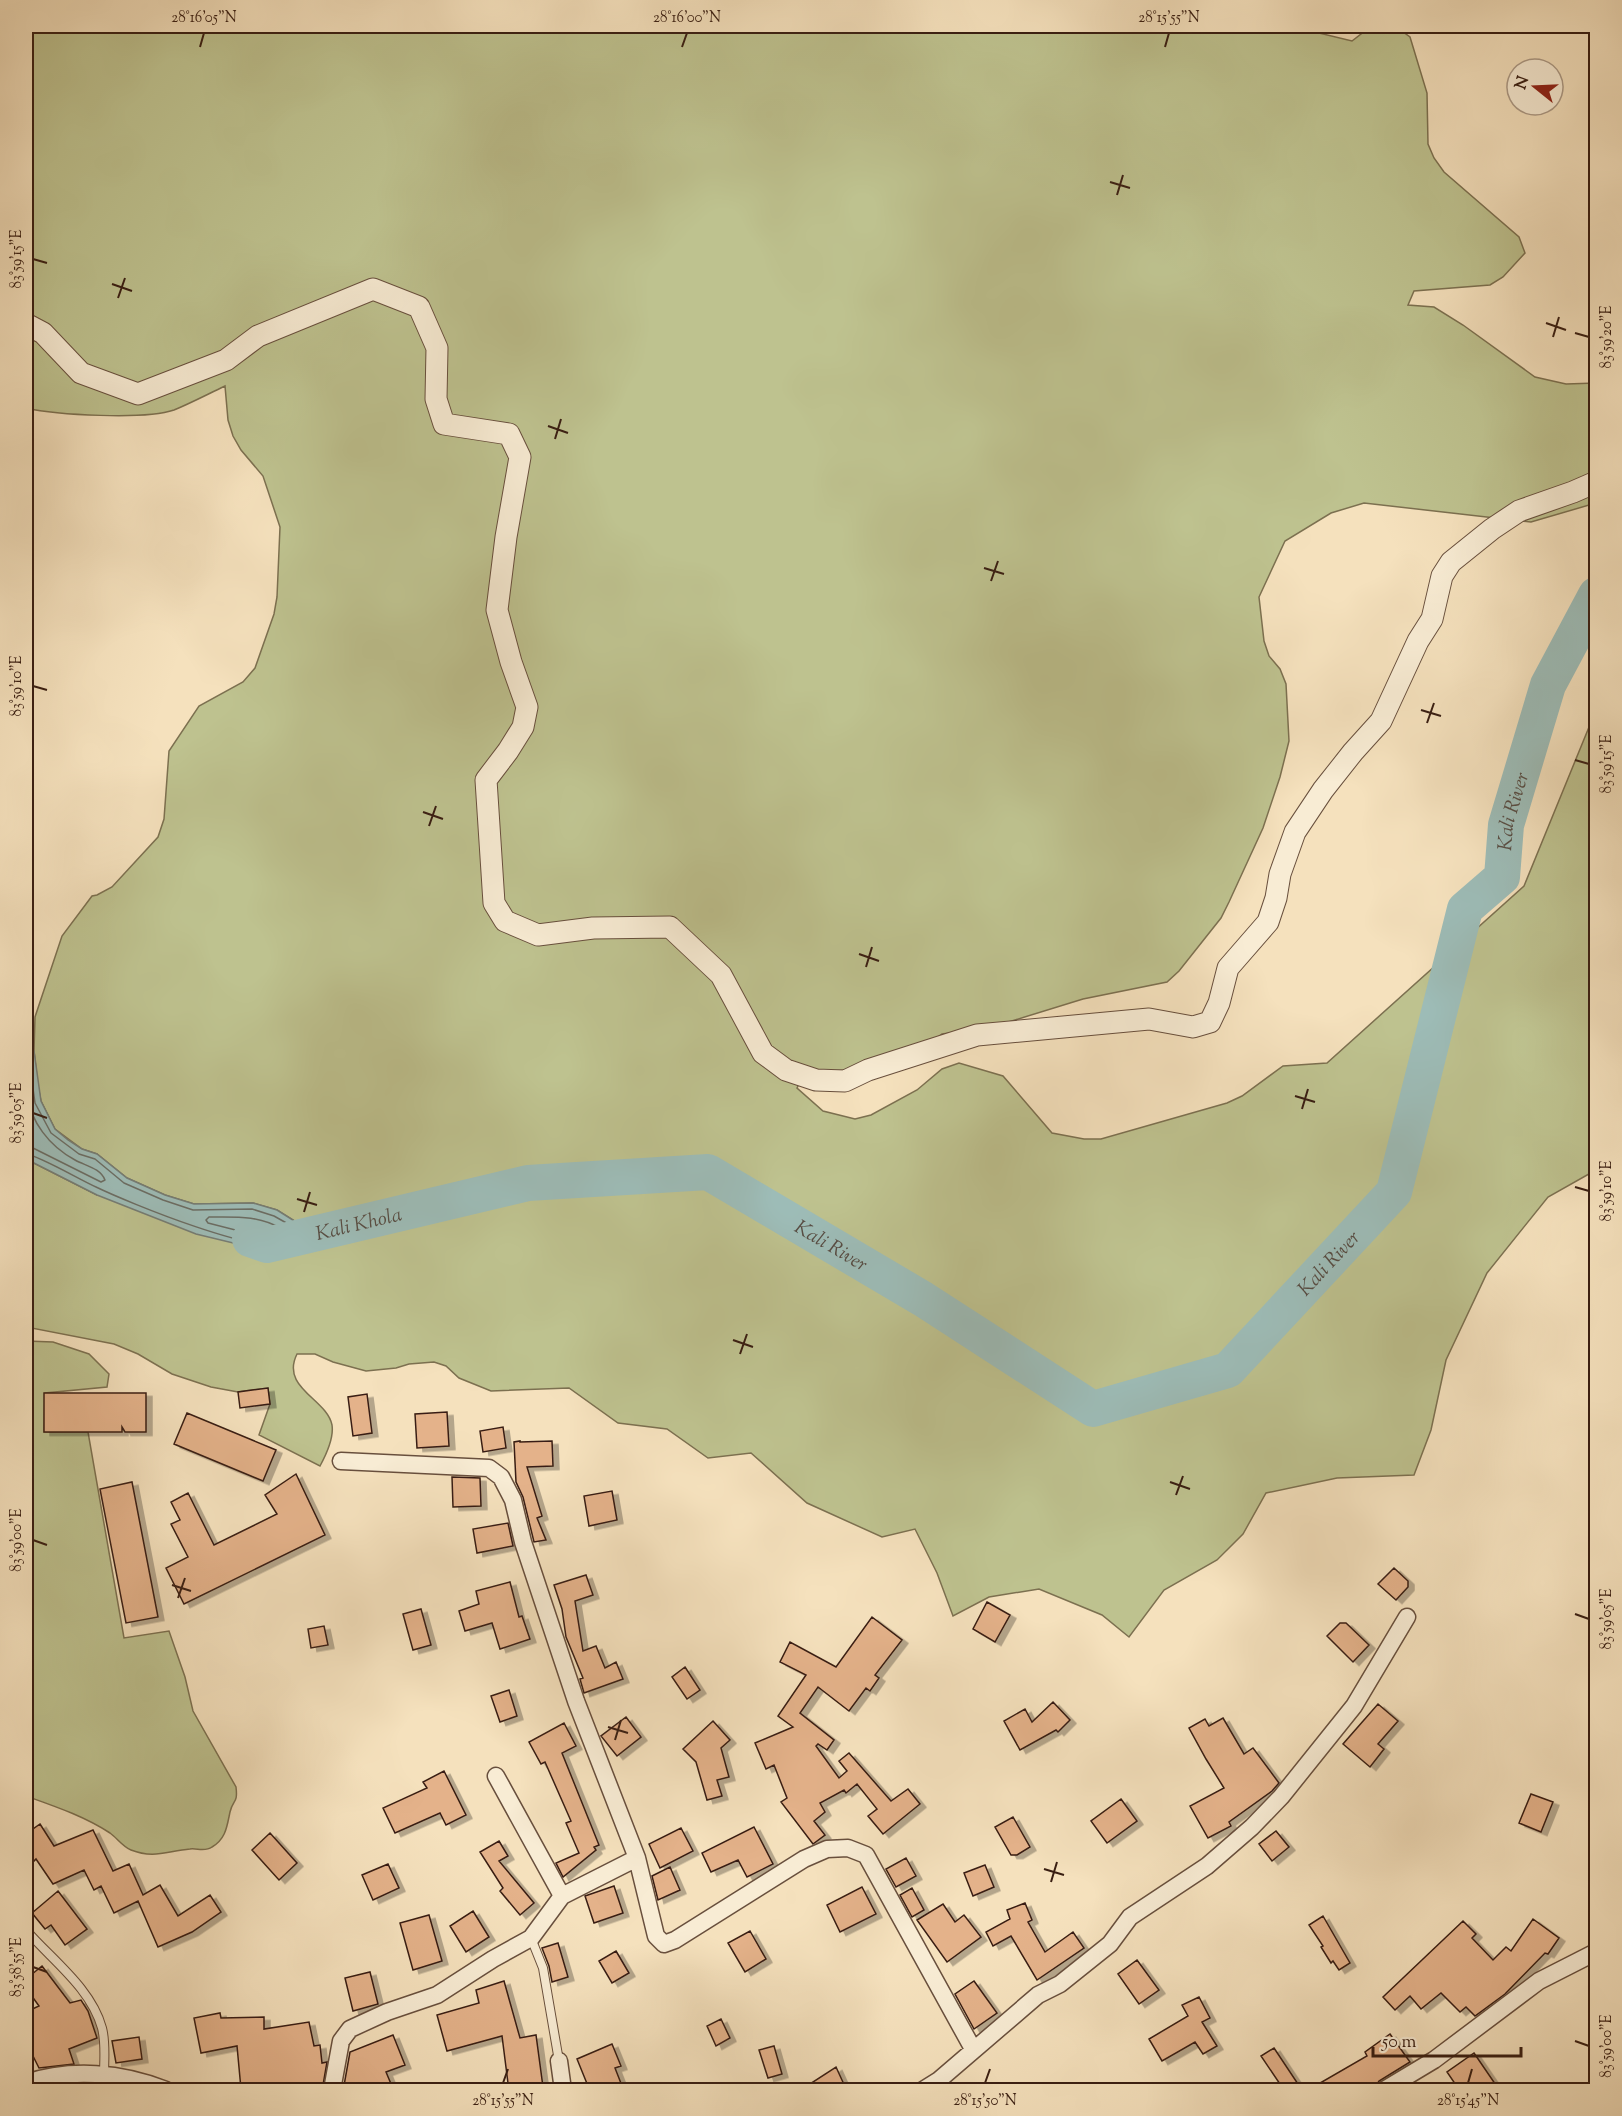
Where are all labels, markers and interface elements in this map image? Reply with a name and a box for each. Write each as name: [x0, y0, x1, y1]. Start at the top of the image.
text: 28°16'05"N: [171, 8, 237, 29]
text: 28°16'00"N: [653, 8, 721, 29]
text: 28°15'55"N: [1138, 8, 1200, 29]
north arrow: [1505, 57, 1565, 117]
text: N: [1510, 73, 1536, 93]
text: 83°59'15"E: [7, 230, 28, 288]
text: 83°59'20"E: [1597, 305, 1618, 369]
text: 83°59'10"E: [7, 655, 28, 717]
text: 83°59'15"E: [1597, 735, 1618, 793]
water label: Kali River: [1492, 769, 1538, 852]
text: 83°59'05"E: [7, 1083, 28, 1143]
text: 83°59'10"E: [1597, 1160, 1618, 1222]
water label: Kali Khola: [313, 1201, 405, 1250]
water label: Kali River: [788, 1214, 872, 1280]
water label: Kali River: [1292, 1225, 1368, 1304]
text: 83°59'00"E: [7, 1508, 28, 1572]
text: 83°59'05"E: [1597, 1589, 1618, 1649]
text: 83°58'55"E: [7, 1937, 28, 1997]
text: 83°59'00"E: [1597, 2014, 1618, 2078]
scale bar: [1373, 2020, 1522, 2058]
text: 50 m: [1381, 2030, 1417, 2056]
text: 28°15'55"N: [472, 2091, 534, 2112]
text: 28°15'50"N: [953, 2091, 1017, 2112]
text: 28°15'45"N: [1437, 2091, 1499, 2112]

